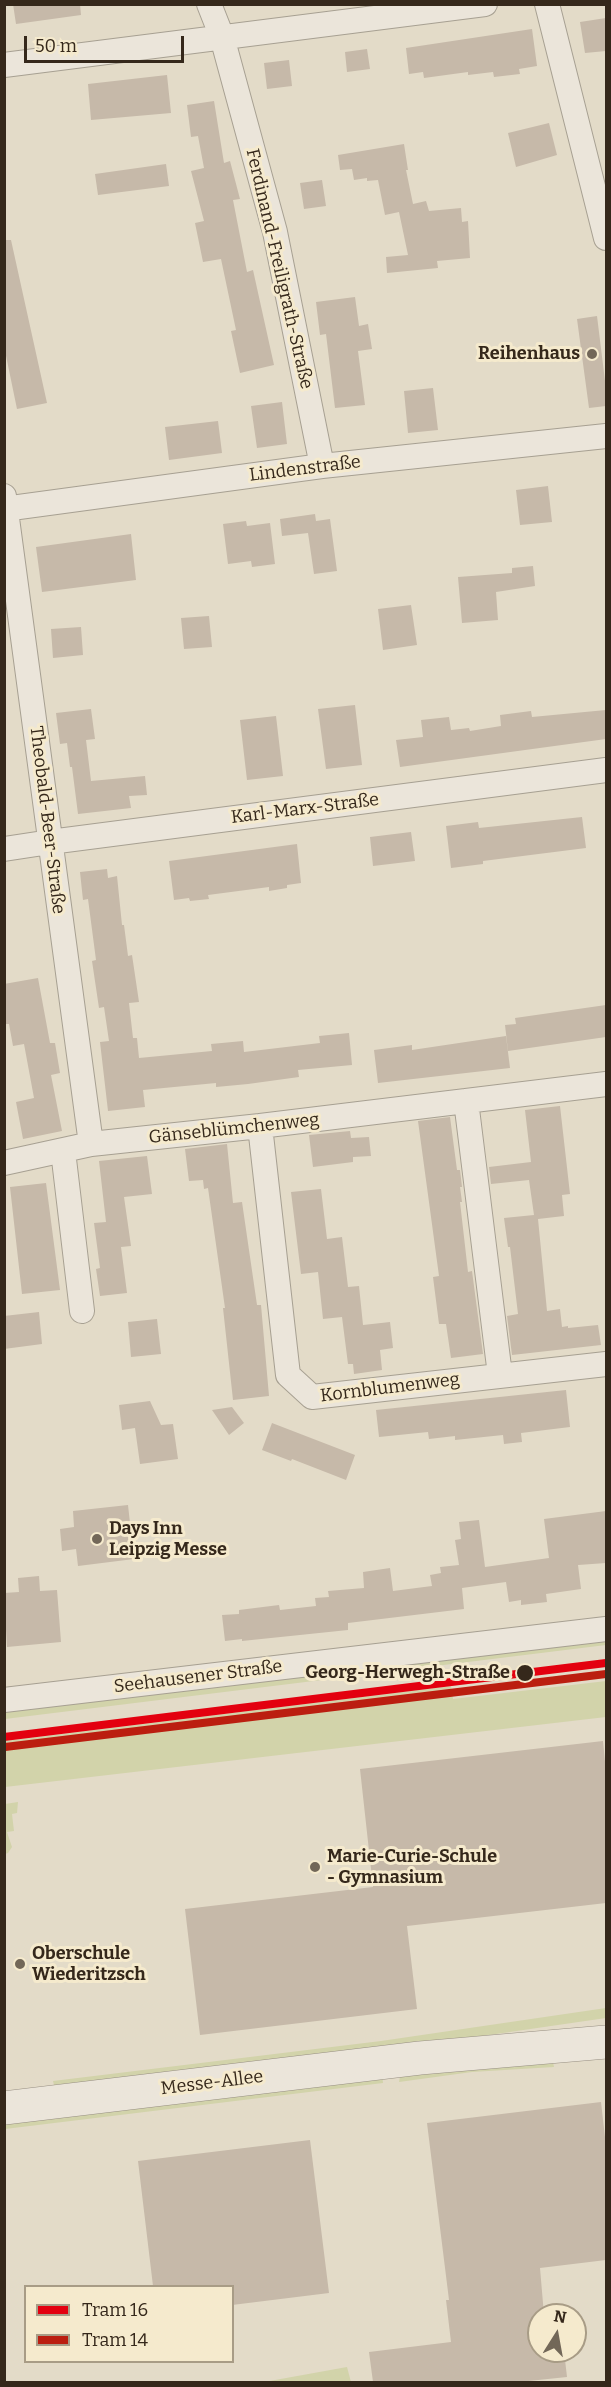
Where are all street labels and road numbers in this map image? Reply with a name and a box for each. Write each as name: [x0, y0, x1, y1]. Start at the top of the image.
street label: Ferdinand-Freiligrath-Straße: [241, 147, 317, 391]
street label: Lindenstraße: [248, 451, 362, 487]
street label: Theobald-Beer-Straße: [25, 725, 69, 915]
street label: Karl-Marx-Straße: [230, 789, 380, 829]
street label: Gänseblümchenweg: [148, 1109, 320, 1149]
street label: Kornblumenweg: [319, 1369, 461, 1407]
street label: Seehausener Straße: [113, 1656, 283, 1698]
street label: Messe-Allee: [160, 2066, 264, 2100]

